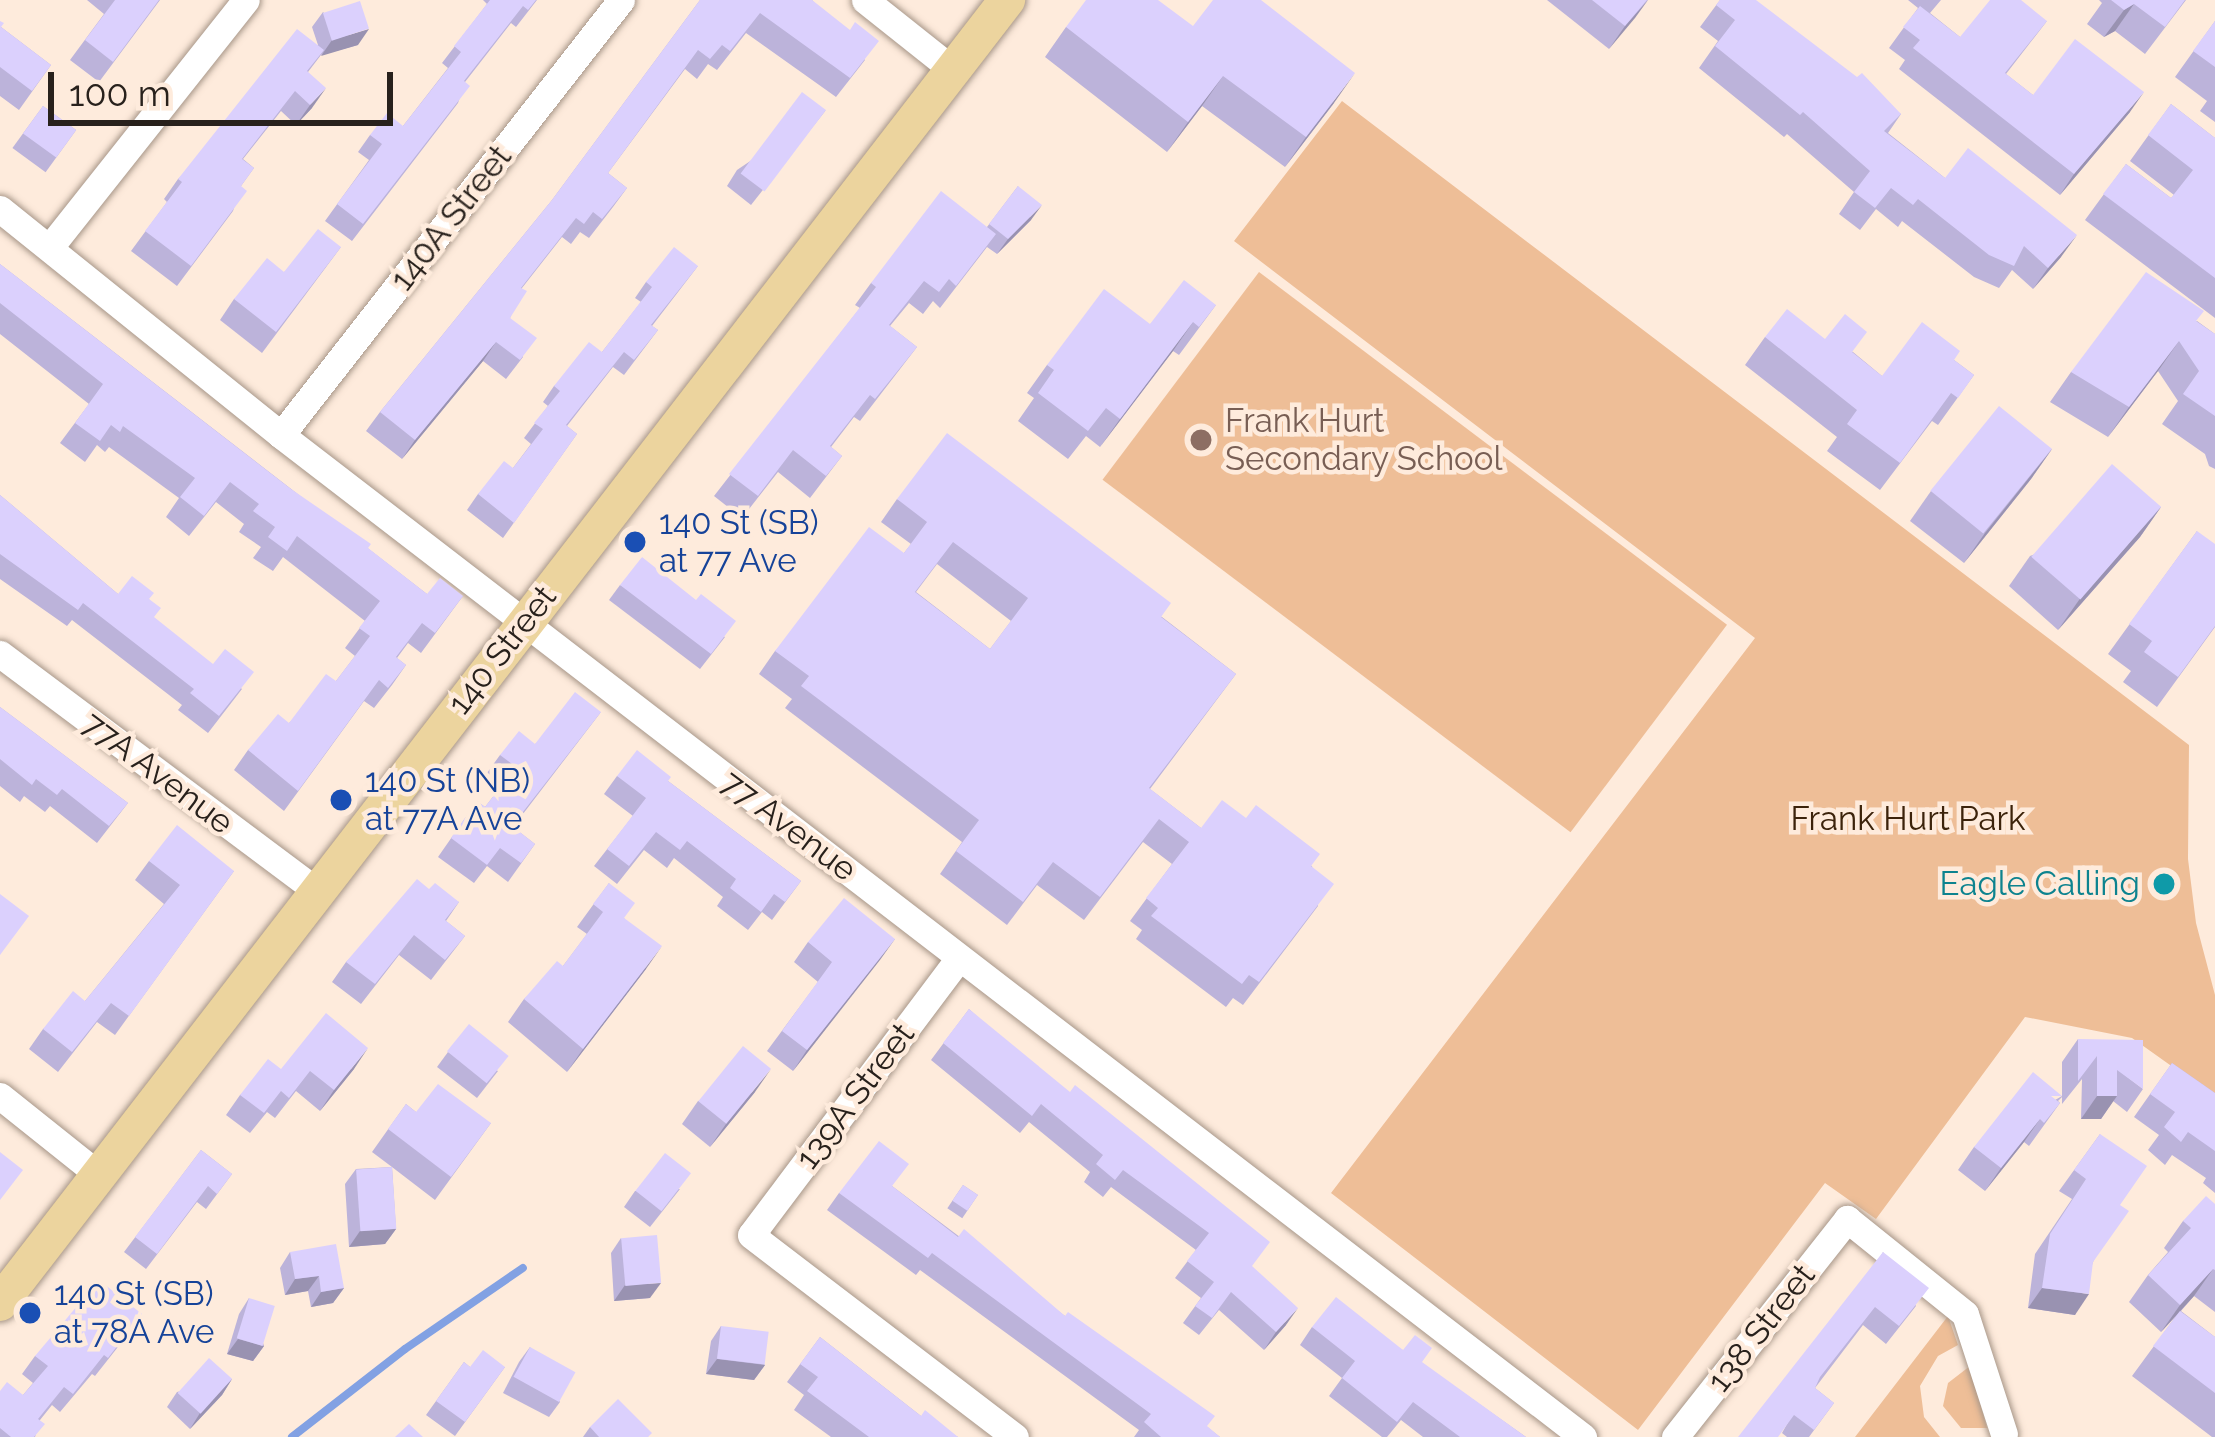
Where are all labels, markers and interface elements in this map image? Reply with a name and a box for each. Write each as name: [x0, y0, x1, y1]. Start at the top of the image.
scale bar: [54, 48, 399, 122]
text: 100 m: [69, 72, 171, 114]
street label: 140A Street: [382, 137, 520, 299]
place label: Frank Hurt Secondary School: [1225, 401, 1503, 479]
marker: Frank Hurt Secondary School: [1188, 427, 1214, 453]
place label: 140 St (SB) at 77 Ave: [659, 503, 819, 581]
marker: 140 St (SB) at 77 Ave: [622, 529, 648, 555]
street label: 140 Street: [440, 578, 564, 722]
street label: 77A Avenue: [74, 703, 242, 843]
place label: 140 St (NB) at 77A Ave: [365, 761, 530, 839]
street label: 77 Avenue: [713, 762, 865, 890]
marker: 140 St (NB) at 77A Ave: [328, 787, 354, 813]
park label: Frank Hurt Park: [1790, 799, 2026, 839]
place label: Eagle Calling: [1939, 864, 2140, 904]
marker: Eagle Calling: [2151, 871, 2177, 897]
street label: 139A Street: [787, 1015, 923, 1177]
street label: 138 Street: [1699, 1256, 1823, 1400]
place label: 140 St (SB) at 78A Ave: [54, 1274, 217, 1352]
marker: 140 St (SB) at 78A Ave: [17, 1300, 43, 1326]

